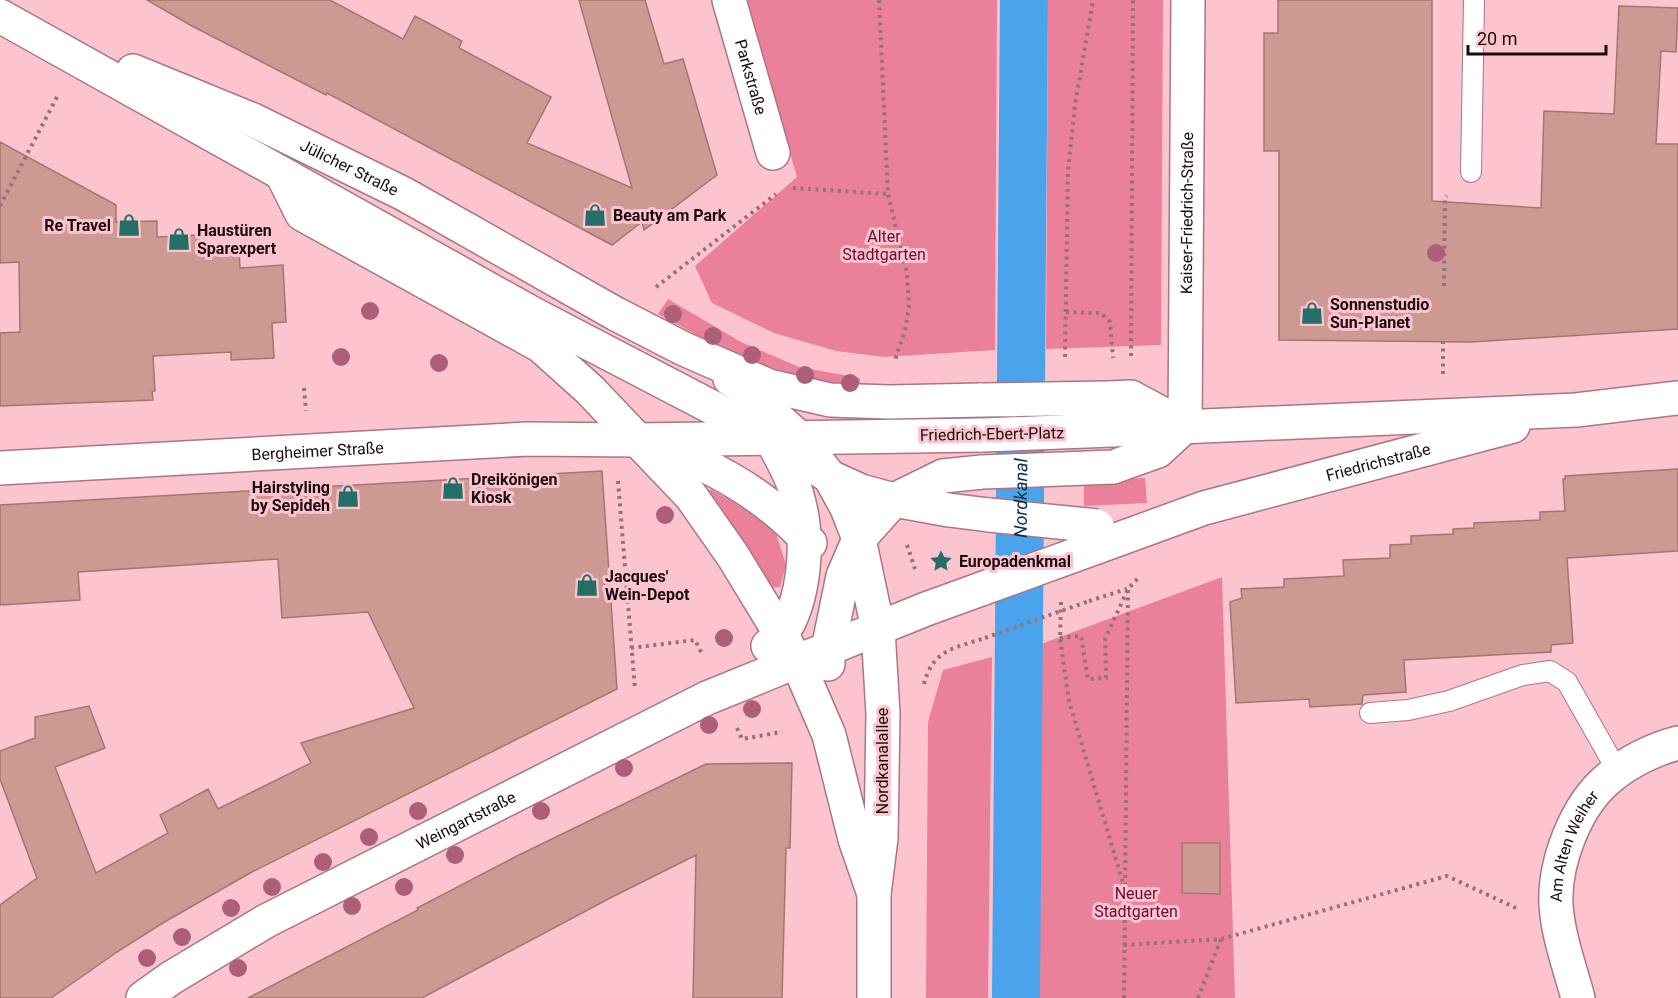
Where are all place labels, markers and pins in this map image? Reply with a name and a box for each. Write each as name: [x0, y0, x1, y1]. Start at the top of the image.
shop icon: Beauty am Park: [582, 202, 608, 228]
place label: Beauty am Park: [613, 206, 727, 225]
shop icon: Re Travel: [116, 212, 142, 238]
place label: Re Travel: [44, 216, 111, 235]
place label: Haustüren Sparexpert: [197, 221, 277, 258]
shop icon: Haustüren Sparexpert: [166, 226, 192, 252]
place label: Sonnenstudio Sun-Planet: [1330, 295, 1429, 332]
shop icon: Sonnenstudio Sun-Planet: [1299, 300, 1325, 326]
place label: Dreikönigen Kiosk: [471, 470, 558, 507]
shop icon: Dreikönigen Kiosk: [440, 475, 466, 501]
place label: Hairstyling by Sepideh: [251, 478, 330, 515]
shop icon: Hairstyling by Sepideh: [335, 483, 361, 509]
place icon: Europadenkmal: [928, 548, 954, 574]
place label: Europadenkmal: [959, 552, 1071, 571]
place label: Jacques' Wein-Depot: [605, 567, 690, 604]
shop icon: Jacques' Wein-Depot: [574, 572, 600, 598]

